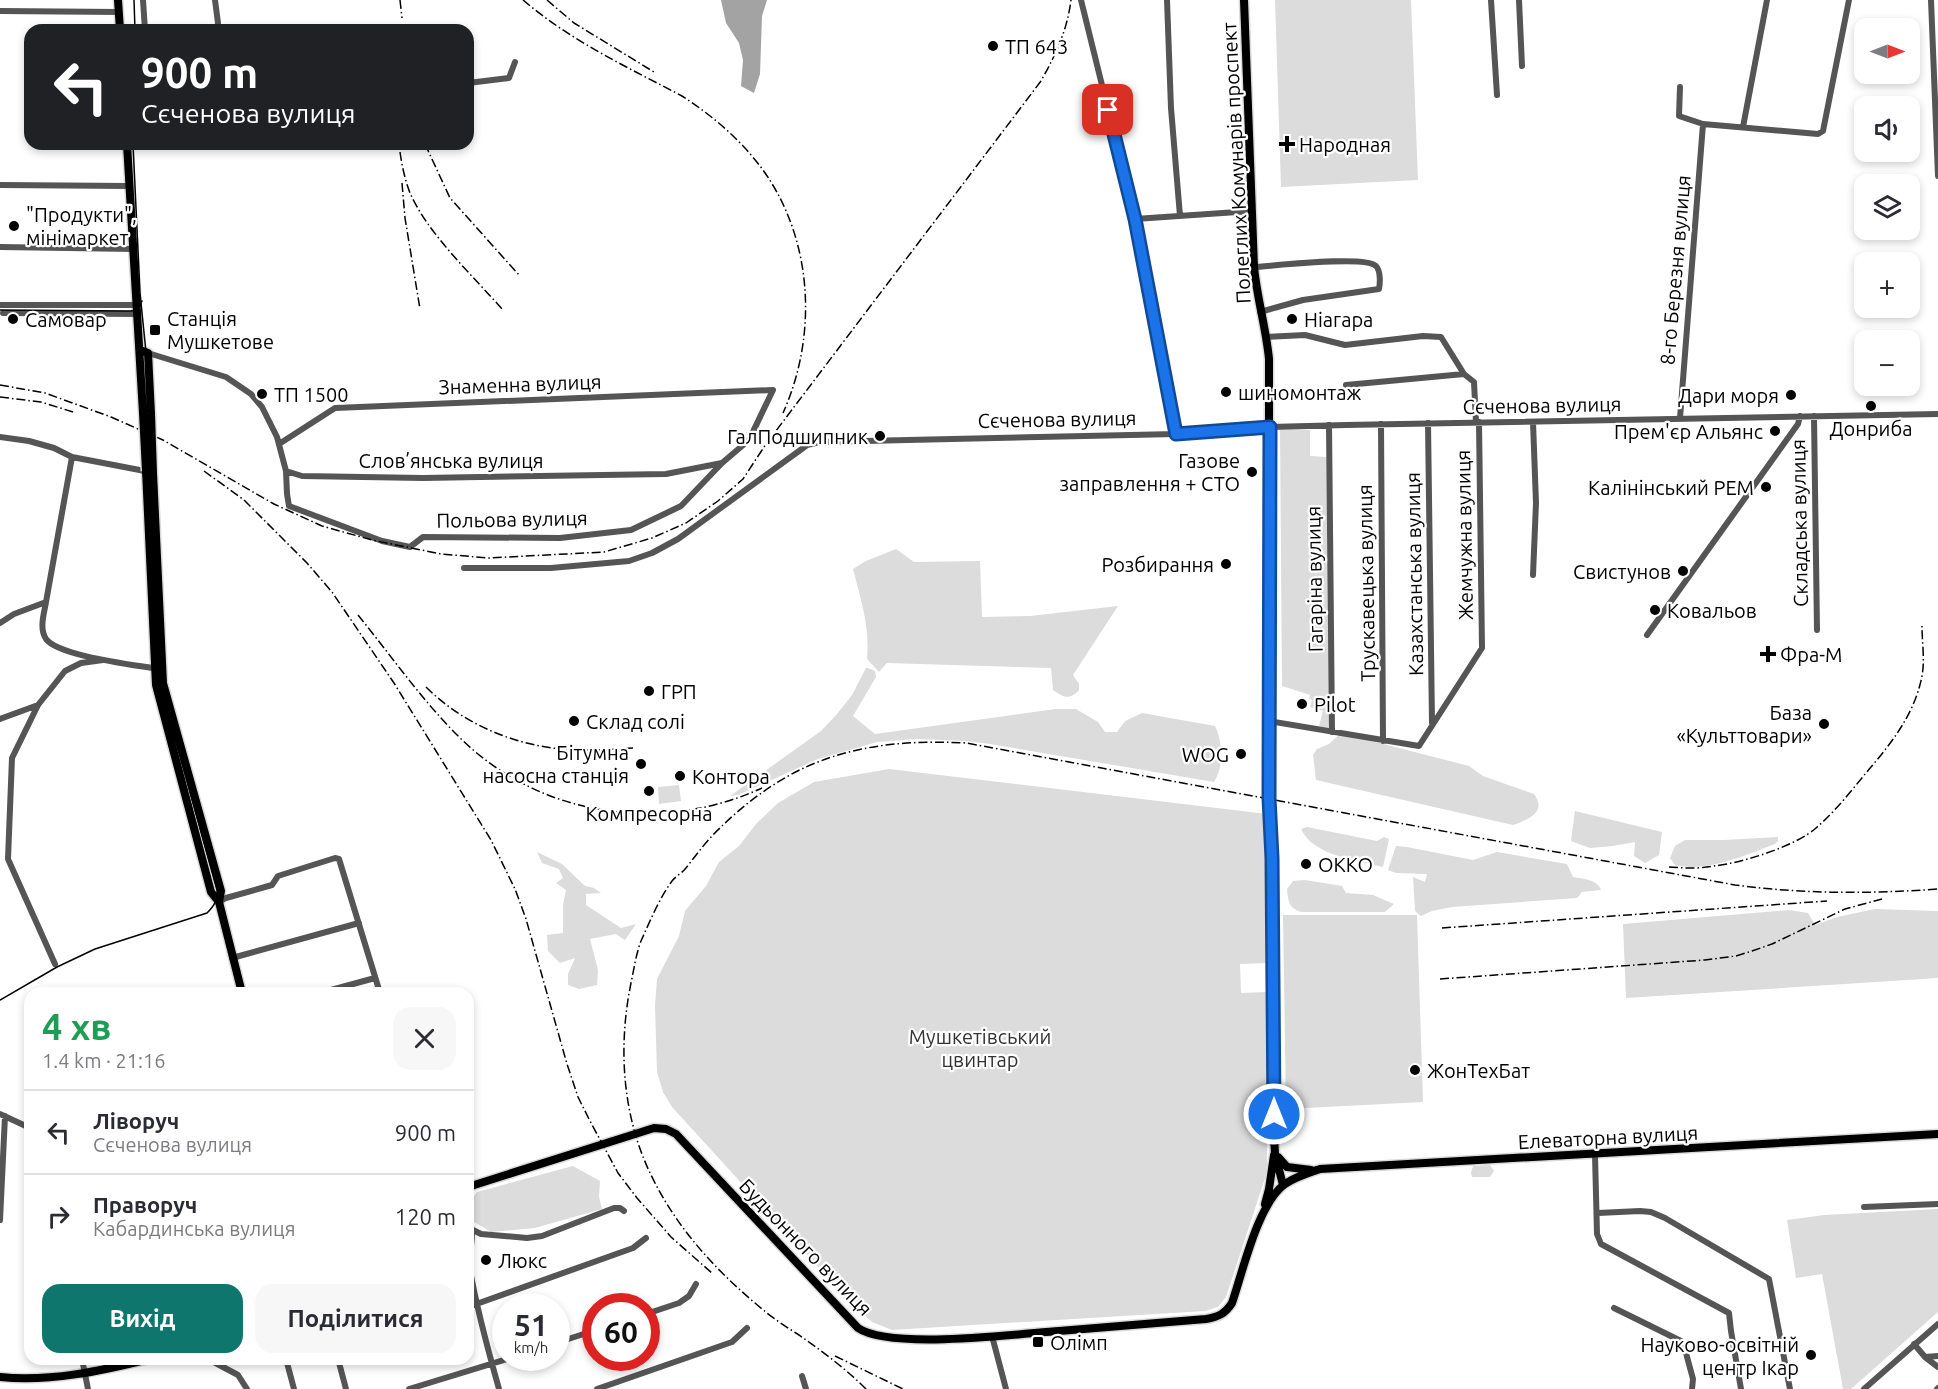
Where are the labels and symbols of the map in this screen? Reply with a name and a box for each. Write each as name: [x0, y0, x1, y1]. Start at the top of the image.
north arrow: [1854, 18, 1920, 84]
street label: Полеглих Комунарів проспект: [1217, 22, 1255, 304]
place label: ТП 643: [1005, 35, 1068, 58]
marker: ТП 643: [986, 39, 1000, 53]
pin: [1082, 84, 1133, 135]
place label: Народная: [1299, 133, 1391, 156]
marker: Народная: [1280, 137, 1294, 151]
street label: 8-го Березня вулиця: [1655, 174, 1695, 366]
place label: "Продукти", мінімаркет: [26, 203, 137, 249]
marker: "Продукти", мінімаркет: [7, 219, 21, 233]
place label: Станція Мушкетове: [167, 307, 274, 353]
place label: Самовар: [25, 308, 107, 331]
place label: Ніагара: [1304, 308, 1373, 331]
marker: Самовар: [6, 312, 20, 326]
marker: Ніагара: [1285, 312, 1299, 326]
marker: Станція Мушкетове: [148, 323, 162, 337]
street label: Знаменна вулиця: [438, 370, 602, 398]
place label: шиномонтаж: [1238, 381, 1362, 404]
place label: ТП 1500: [274, 383, 349, 406]
place label: Дари моря: [1678, 384, 1779, 407]
marker: шиномонтаж: [1219, 385, 1233, 399]
marker: ТП 1500: [255, 387, 269, 401]
marker: Дари моря: [1784, 388, 1798, 402]
street label: Сєченова вулиця: [1462, 392, 1622, 418]
marker: Донриба: [1864, 399, 1878, 413]
street label: Сєченова вулиця: [977, 406, 1137, 432]
place label: Донриба: [1830, 417, 1912, 440]
place label: Прем'єр Альянс: [1614, 420, 1763, 443]
marker: Прем'єр Альянс: [1768, 424, 1782, 438]
place label: ГалПодшипник: [727, 425, 868, 448]
marker: ГалПодшипник: [873, 429, 887, 443]
street label: Складська вулиця: [1786, 439, 1812, 607]
street label: Слов’янська вулиця: [358, 449, 544, 472]
place label: Газове заправлення + СТО: [1059, 449, 1240, 495]
street label: Жемчужна вулиця: [1451, 450, 1477, 620]
marker: Газове заправлення + СТО: [1245, 465, 1259, 479]
street label: Казахстанська вулиця: [1401, 472, 1427, 676]
place label: Калінінський РЕМ: [1588, 476, 1754, 499]
marker: Калінінський РЕМ: [1759, 480, 1773, 494]
street label: Трускавецька вулиця: [1353, 484, 1379, 682]
street label: Польова вулиця: [436, 506, 588, 532]
street label: Гагаріна вулиця: [1301, 506, 1327, 652]
place label: Розбирання: [1102, 553, 1214, 576]
marker: Розбирання: [1219, 557, 1233, 571]
place label: Свистунов: [1573, 560, 1671, 583]
marker: Свистунов: [1676, 564, 1690, 578]
place label: Ковальов: [1667, 599, 1757, 622]
marker: Ковальов: [1648, 603, 1662, 617]
place label: Фра-М: [1780, 643, 1842, 666]
marker: Фра-М: [1761, 647, 1775, 661]
place label: ГРП: [661, 680, 697, 703]
marker: ГРП: [642, 684, 656, 698]
place label: Pilot: [1314, 693, 1356, 716]
marker: Pilot: [1295, 697, 1309, 711]
place label: База «Культтовари»: [1676, 701, 1812, 747]
place label: Склад солі: [586, 710, 685, 733]
marker: Склад солі: [567, 714, 581, 728]
marker: База «Культтовари»: [1817, 717, 1831, 731]
place label: Бітумна насосна станція: [483, 741, 629, 787]
place label: WOG: [1182, 743, 1229, 766]
marker: WOG: [1234, 747, 1248, 761]
marker: Бітумна насосна станція: [634, 757, 648, 771]
place label: Контора: [692, 765, 770, 788]
marker: Контора: [673, 769, 687, 783]
marker: Компресорна: [642, 784, 656, 798]
place label: Компресорна: [586, 802, 713, 825]
place label: ОККО: [1318, 853, 1373, 876]
marker: ОККО: [1299, 857, 1313, 871]
park label: Мушкетівський цвинтар: [909, 1025, 1051, 1071]
place label: ЖонТехБат: [1427, 1059, 1530, 1082]
marker: ЖонТехБат: [1408, 1063, 1422, 1077]
position arrow: [1242, 1082, 1306, 1146]
street label: Елеваторна вулиця: [1517, 1121, 1699, 1153]
street label: Будьонного вулиця: [735, 1174, 877, 1320]
place label: Люкс: [498, 1249, 547, 1272]
marker: Люкс: [479, 1253, 493, 1267]
speed limit sign: 60: [582, 1293, 660, 1371]
place label: Олімп: [1050, 1331, 1108, 1354]
place label: Науково-освітній центр Ікар: [1641, 1333, 1799, 1379]
marker: Олімп: [1031, 1335, 1045, 1349]
marker: Науково-освітній центр Ікар: [1804, 1348, 1818, 1362]

